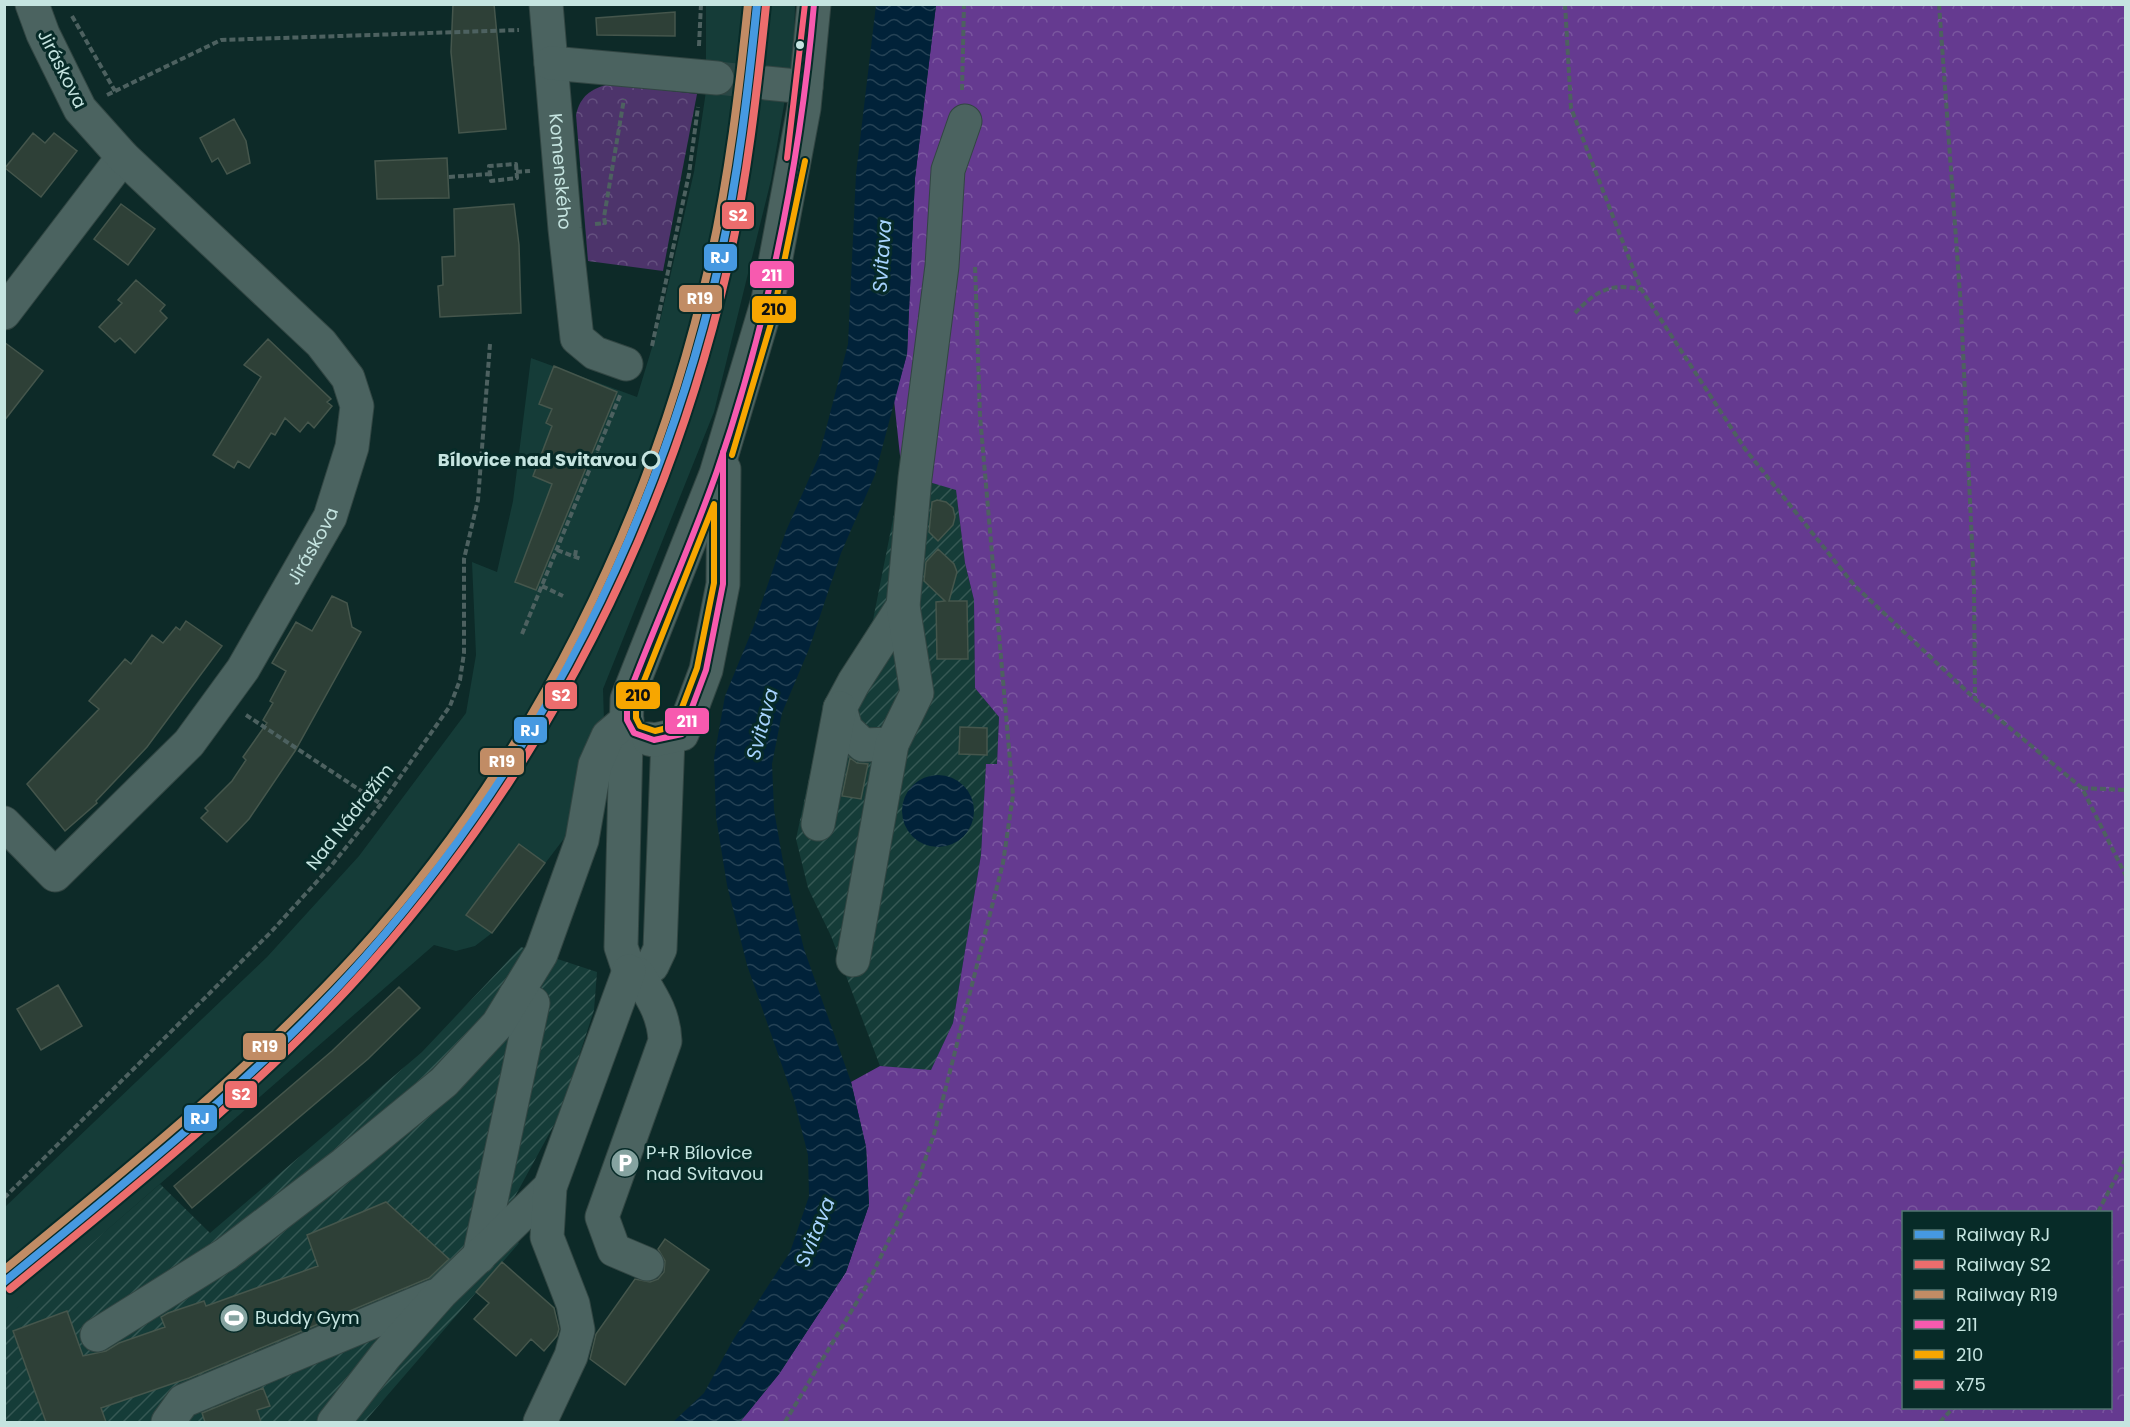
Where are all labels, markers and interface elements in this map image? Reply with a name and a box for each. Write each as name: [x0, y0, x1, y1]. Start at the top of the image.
street label: Jiráskova: [32, 25, 93, 112]
unlabelled marker: [794, 39, 806, 51]
street label: Komenského: [543, 112, 578, 230]
line badge: S2: [721, 201, 755, 230]
text: S2: [729, 204, 747, 227]
water label: Svitava: [865, 218, 899, 294]
line badge: RJ: [703, 243, 738, 272]
text: RJ: [710, 246, 730, 269]
line badge: 211: [749, 260, 795, 289]
text: 211: [761, 264, 783, 287]
line badge: R19: [678, 284, 723, 313]
text: R19: [687, 287, 713, 310]
line badge: 210: [751, 295, 797, 324]
text: 210: [761, 298, 787, 321]
place label: Bílovice nad Svitavou: [438, 447, 637, 472]
marker: Bílovice nad Svitavou: [642, 451, 660, 469]
street label: Jiráskova: [281, 505, 344, 589]
line badge: S2: [544, 681, 578, 710]
line badge: 210: [615, 681, 661, 710]
text: S2: [552, 684, 570, 707]
text: 210: [625, 684, 651, 707]
water label: Svitava: [739, 685, 785, 763]
line badge: 211: [664, 707, 710, 735]
text: 211: [676, 710, 698, 733]
line badge: RJ: [513, 716, 548, 744]
text: RJ: [520, 719, 540, 742]
line badge: R19: [479, 747, 525, 776]
text: R19: [489, 750, 515, 773]
street label: Nad Nádražím: [300, 758, 399, 875]
line badge: R19: [242, 1032, 287, 1061]
text: R19: [252, 1035, 278, 1058]
line badge: S2: [224, 1080, 258, 1109]
text: S2: [232, 1083, 250, 1106]
line badge: RJ: [183, 1104, 218, 1132]
text: RJ: [190, 1107, 210, 1130]
place label: P+R Bílovice nad Svitavou: [646, 1140, 764, 1186]
parking icon: P+R Bílovice nad Svitavou: [609, 1147, 641, 1179]
water label: Svitava: [788, 1193, 842, 1271]
legend: [1902, 1211, 2112, 1409]
text: Railway RJ: [1956, 1222, 2050, 1247]
text: Railway S2: [1956, 1252, 2051, 1277]
text: Railway R19: [1956, 1282, 2058, 1307]
sports icon: Buddy Gym: [218, 1302, 250, 1334]
place label: Buddy Gym: [255, 1305, 360, 1330]
text: 211: [1956, 1312, 1978, 1337]
text: 210: [1956, 1342, 1983, 1367]
text: x75: [1956, 1372, 1986, 1397]

